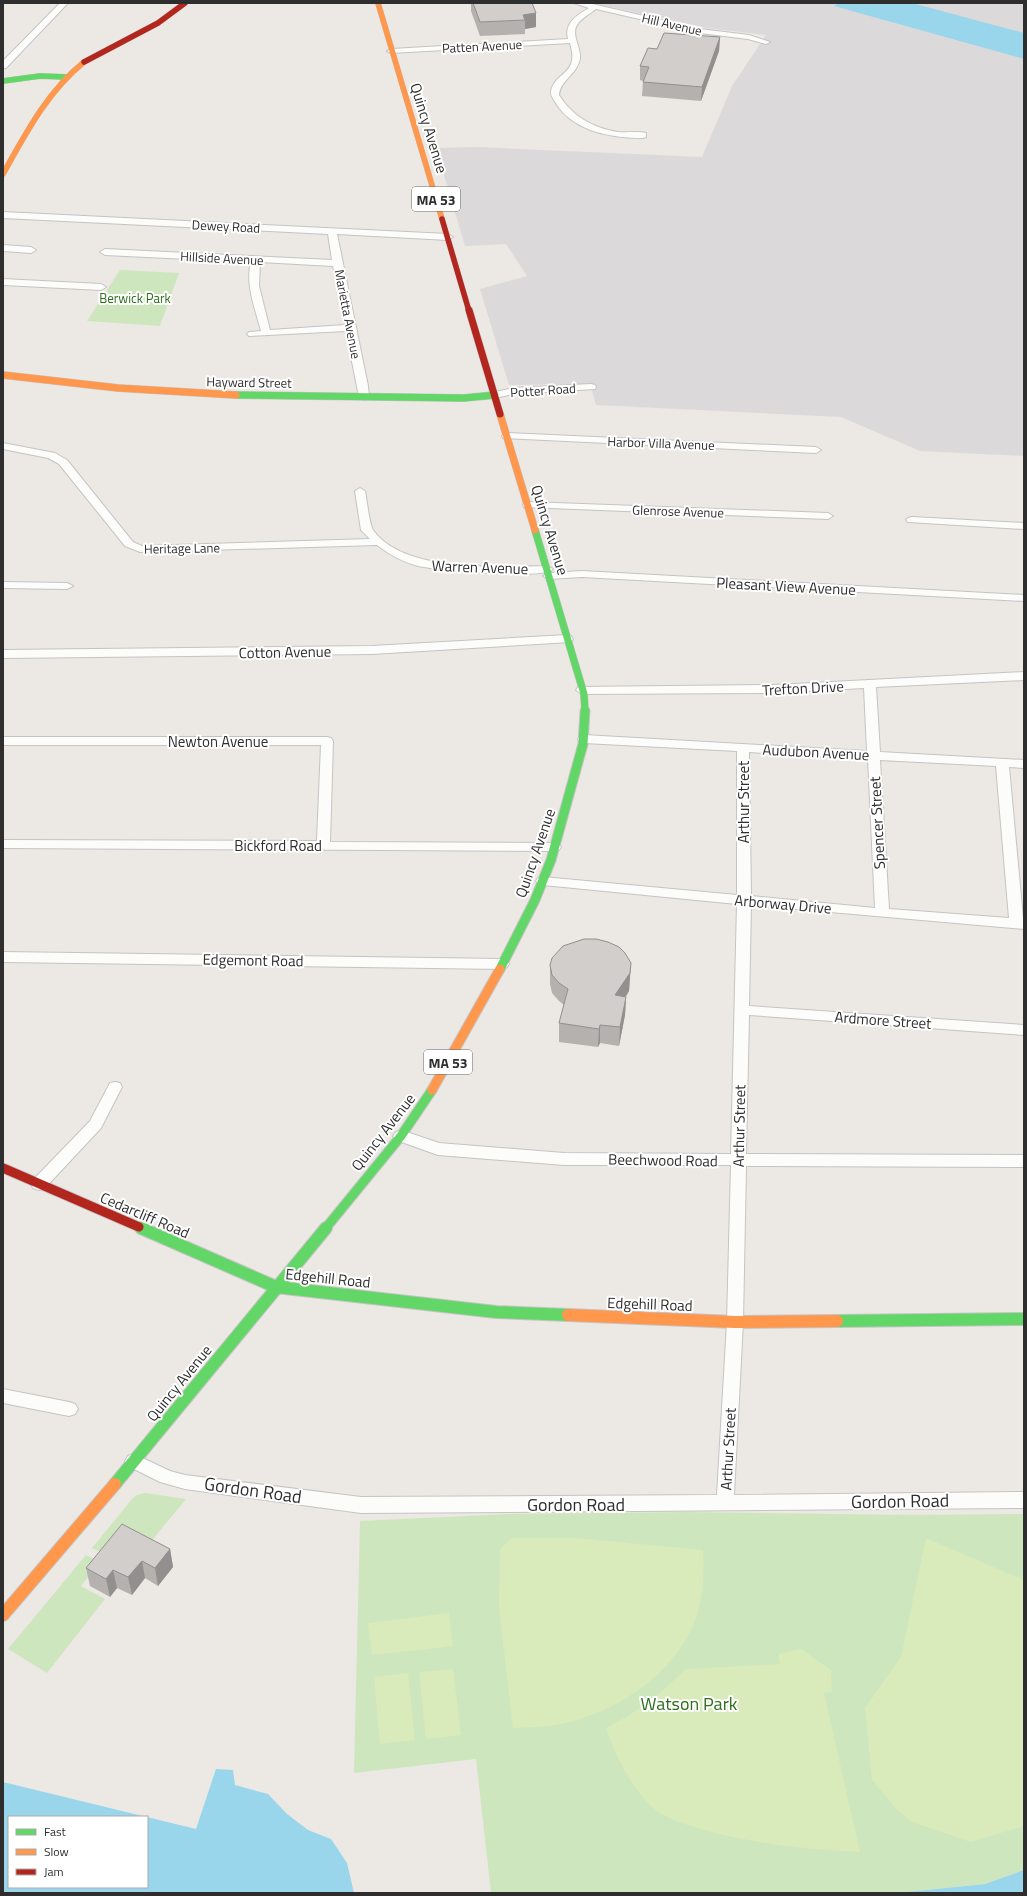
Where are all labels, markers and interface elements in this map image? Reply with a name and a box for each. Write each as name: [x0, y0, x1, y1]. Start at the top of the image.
street label: Hill Avenue: [640, 7, 704, 41]
street label: Patten Avenue: [441, 34, 523, 58]
street label: Quincy Avenue: [404, 80, 454, 176]
road number: MA 53: [412, 187, 460, 211]
street label: Dewey Road: [191, 214, 261, 238]
street label: Hillside Avenue: [180, 246, 264, 270]
street label: Marietta Avenue: [330, 268, 366, 360]
park label: Berwick Park: [99, 288, 171, 308]
street label: Hayward Street: [206, 371, 292, 393]
street label: Potter Road: [510, 378, 576, 402]
street label: Harbor Villa Avenue: [607, 431, 715, 455]
street label: Quincy Avenue: [525, 482, 575, 578]
street label: Glenrose Avenue: [632, 499, 724, 523]
street label: Heritage Lane: [144, 537, 220, 559]
street label: Warren Avenue: [431, 554, 529, 580]
street label: Pleasant View Avenue: [716, 571, 856, 601]
street label: Cotton Avenue: [239, 640, 331, 664]
street label: Trefton Drive: [762, 674, 844, 702]
street label: Newton Avenue: [168, 730, 268, 753]
street label: Audubon Avenue: [762, 738, 870, 766]
street label: Arthur Street: [732, 760, 755, 843]
street label: Spencer Street: [863, 775, 891, 870]
street label: Quincy Avenue: [509, 805, 561, 901]
street label: Bickford Road: [234, 834, 322, 857]
street label: Arborway Drive: [734, 888, 832, 920]
street label: Edgemont Road: [202, 948, 304, 972]
street label: Ardmore Street: [834, 1005, 933, 1035]
road number: MA 53: [424, 1050, 472, 1074]
street label: Arthur Street: [727, 1084, 751, 1167]
street label: Quincy Avenue: [345, 1088, 421, 1176]
street label: Beechwood Road: [608, 1148, 718, 1172]
street label: Cedarcliff Road: [97, 1186, 193, 1244]
street label: Edgehill Road: [284, 1262, 372, 1294]
street label: Edgehill Road: [607, 1291, 693, 1317]
street label: Quincy Avenue: [141, 1340, 217, 1426]
street label: Arthur Street: [714, 1406, 742, 1491]
street label: Gordon Road: [202, 1470, 304, 1510]
street label: Gordon Road: [851, 1487, 949, 1515]
street label: Gordon Road: [527, 1491, 625, 1518]
park label: Watson Park: [641, 1690, 738, 1717]
legend: [8, 1816, 148, 1888]
text: Fast: [44, 1822, 67, 1841]
text: Slow: [44, 1842, 69, 1861]
text: Jam: [44, 1862, 64, 1881]

